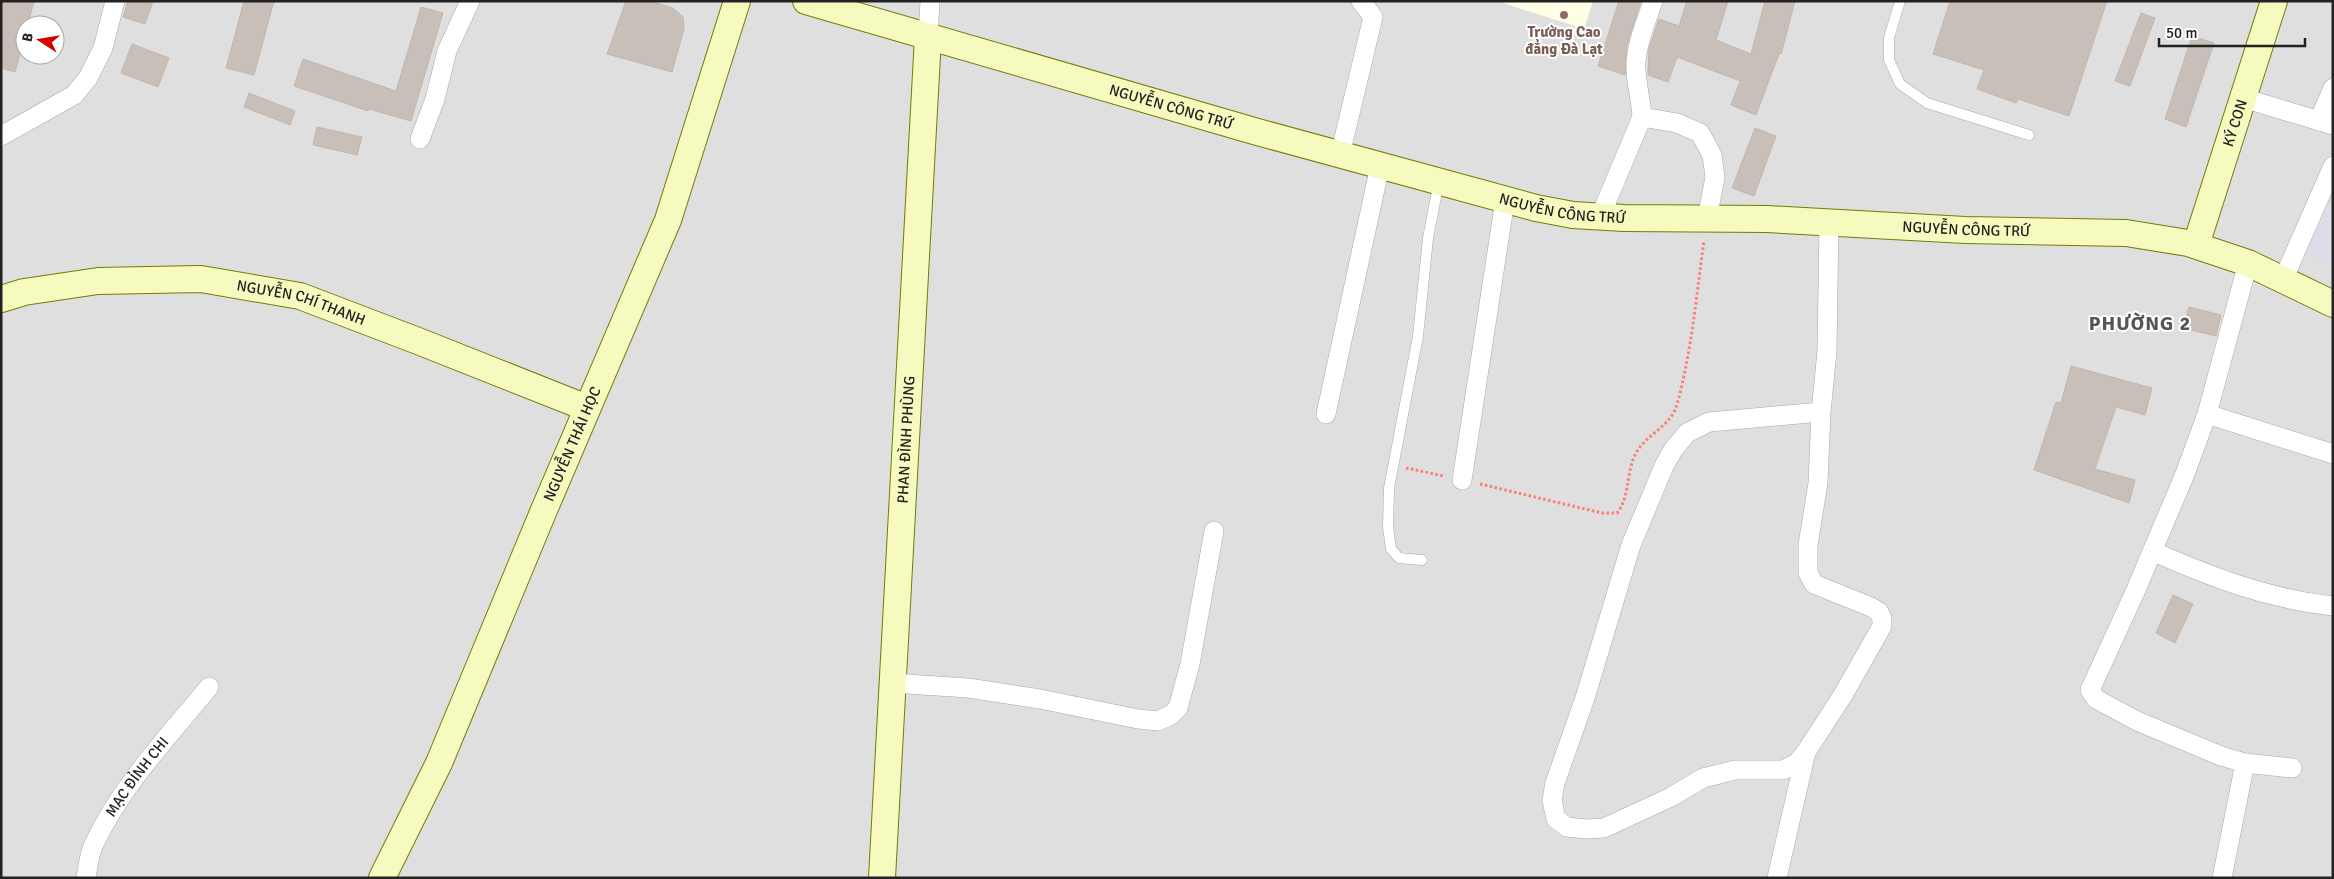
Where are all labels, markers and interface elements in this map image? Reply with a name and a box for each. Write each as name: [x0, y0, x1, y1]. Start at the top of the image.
marker: Trường Cao đẳng Đà Lạt: [1558, 9, 1570, 21]
north arrow: [15, 15, 65, 65]
scale bar: [2159, 15, 2305, 47]
place label: Trường Cao đẳng Đà Lạt: [1525, 23, 1603, 58]
text: 50 m: [2166, 24, 2197, 42]
text: B: [19, 31, 37, 43]
street label: NGUYỄN CÔNG TRỨ: [1107, 80, 1236, 134]
street label: KÝ CON: [2219, 97, 2251, 149]
street label: NGUYỄN CÔNG TRỨ: [1497, 189, 1627, 227]
street label: NGUYỄN CÔNG TRỨ: [1902, 216, 2031, 240]
street label: NGUYỄN CHÍ THANH: [235, 276, 368, 329]
district label: PHƯỜNG 2: [2089, 311, 2191, 336]
street label: PHAN ĐÌNH PHÙNG: [893, 375, 918, 504]
street label: NGUYỄN THÁI HỌC: [540, 384, 605, 504]
street label: MẠC ĐỈNH CHI: [102, 733, 172, 820]

